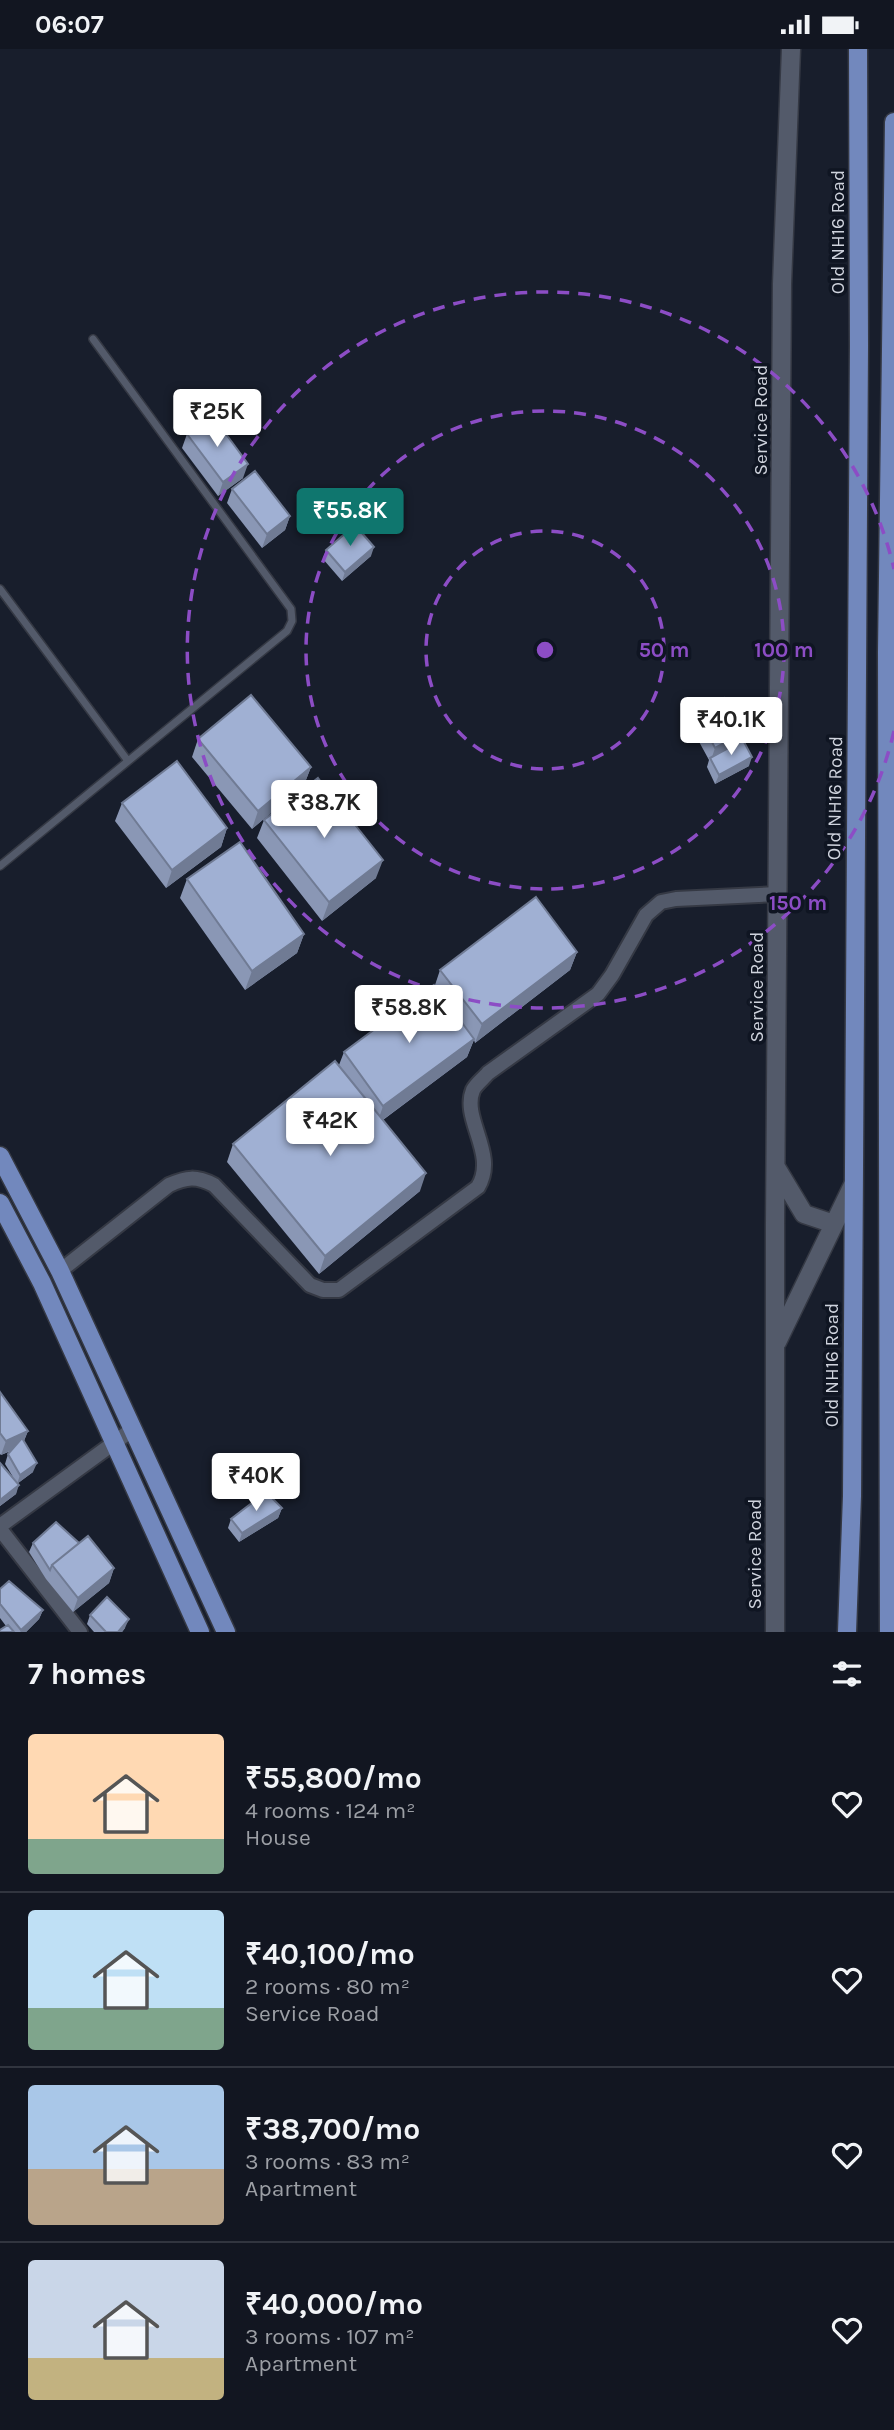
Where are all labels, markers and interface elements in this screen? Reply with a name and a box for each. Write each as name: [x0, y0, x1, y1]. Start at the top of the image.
text: 06:07: [35, 9, 104, 40]
street label: Old NH16 Road: [827, 170, 849, 294]
street label: Service Road: [750, 364, 772, 476]
pin: ₹25K: [176, 389, 258, 449]
text: ₹25K: [189, 398, 245, 425]
pin: ₹55.8K: [293, 489, 407, 548]
text: ₹55.8K: [313, 497, 387, 524]
centre of rings: [533, 638, 557, 662]
text: 50 m: [639, 638, 689, 662]
text: 100 m: [754, 638, 814, 662]
pin: ₹40.1K: [674, 697, 788, 757]
text: ₹40.1K: [696, 706, 766, 733]
street label: Old NH16 Road: [823, 736, 847, 860]
pin: ₹38.7K: [267, 781, 381, 840]
text: ₹38.7K: [287, 789, 361, 816]
text: 150 m: [769, 891, 827, 915]
street label: Service Road: [746, 931, 768, 1043]
pin: ₹58.8K: [352, 985, 466, 1045]
text: ₹58.8K: [371, 994, 447, 1021]
pin: ₹42K: [289, 1099, 371, 1158]
text: ₹42K: [302, 1107, 358, 1134]
street label: Old NH16 Road: [821, 1303, 843, 1427]
pin: ₹40K: [215, 1453, 297, 1513]
text: ₹40K: [228, 1462, 284, 1489]
street label: Service Road: [744, 1498, 766, 1610]
icon: filters: [828, 1655, 866, 1693]
text: 7 homes: [28, 1656, 146, 1692]
text: ₹55,800/mo: [245, 1760, 422, 1796]
icon: home: [84, 1762, 168, 1846]
icon: heart: [828, 1785, 866, 1823]
text: 4 rooms · 124 m²: [245, 1797, 415, 1824]
text: House: [245, 1824, 311, 1851]
text: ₹40,100/mo: [245, 1936, 415, 1972]
icon: home: [84, 1938, 168, 2022]
icon: heart: [828, 1961, 866, 1999]
text: 2 rooms · 80 m²: [245, 1973, 410, 2000]
text: Service Road: [245, 2000, 380, 2027]
text: ₹38,700/mo: [245, 2111, 420, 2147]
icon: home: [84, 2113, 168, 2197]
icon: heart: [828, 2136, 866, 2174]
text: 3 rooms · 83 m²: [245, 2148, 410, 2175]
text: Apartment: [245, 2175, 357, 2202]
text: ₹40,000/mo: [245, 2286, 423, 2322]
icon: home: [84, 2288, 168, 2372]
icon: heart: [828, 2311, 866, 2349]
text: 3 rooms · 107 m²: [245, 2323, 414, 2350]
text: Apartment: [245, 2350, 357, 2377]

